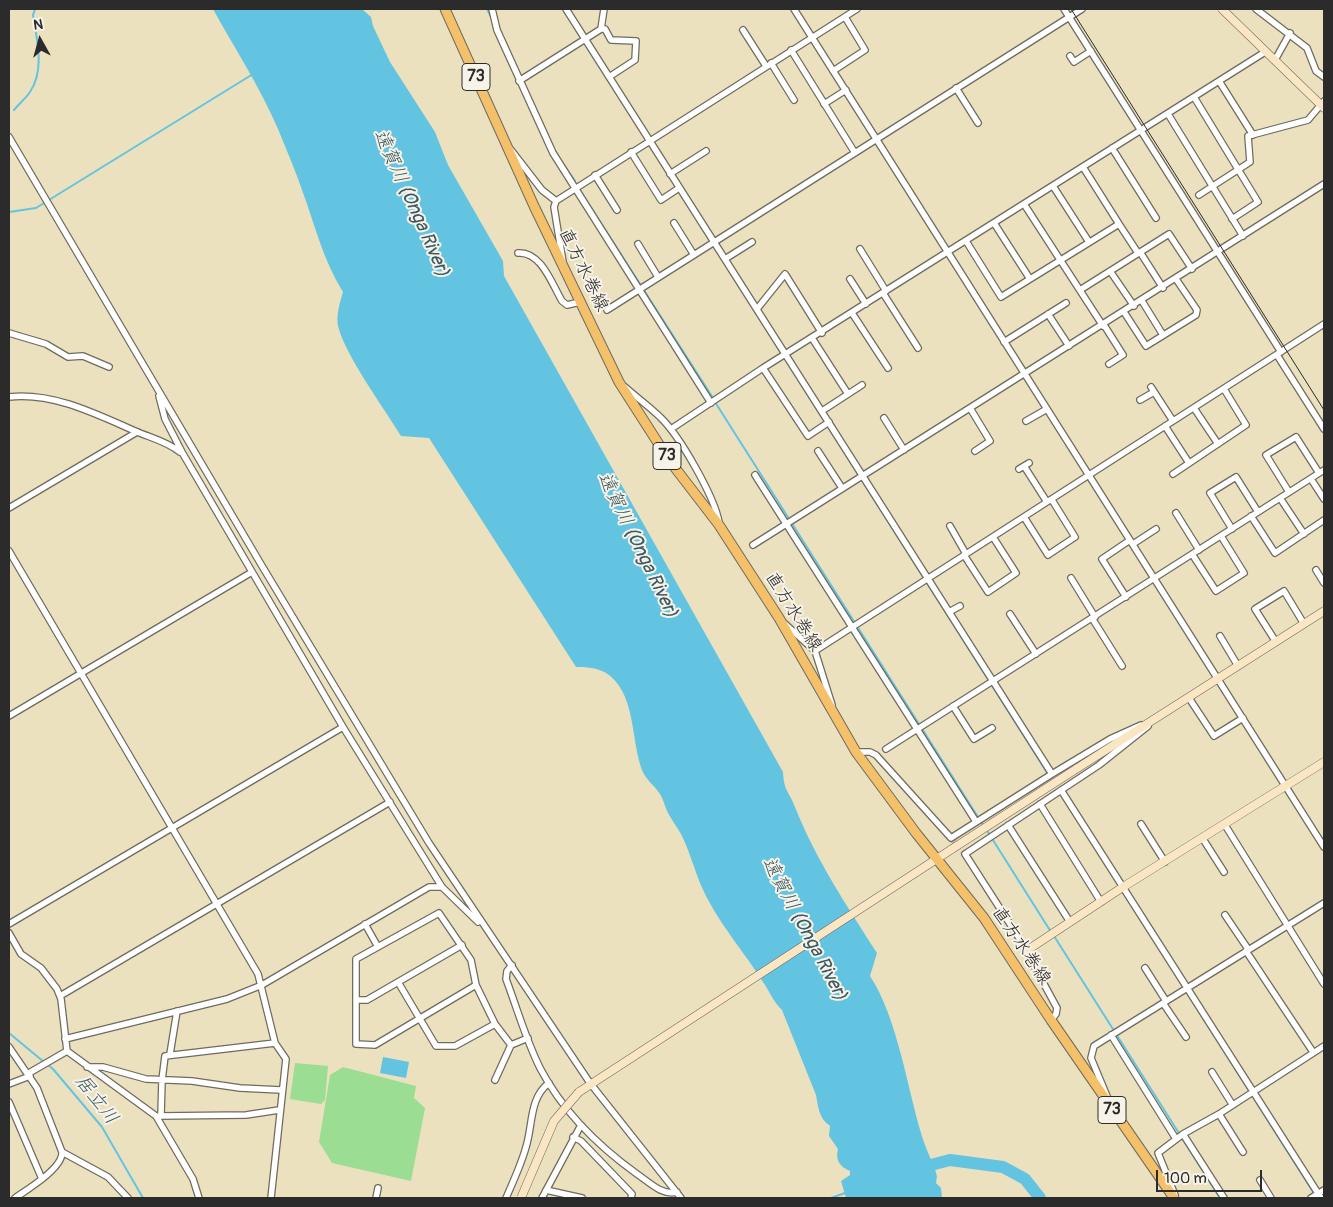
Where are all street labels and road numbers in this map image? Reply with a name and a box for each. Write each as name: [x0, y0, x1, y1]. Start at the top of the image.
road number: 73: [462, 64, 490, 90]
street label: 直方水巻線: [554, 225, 612, 315]
road number: 73: [653, 442, 681, 470]
street label: 直方水巻線: [760, 568, 826, 656]
street label: 直方水巻線: [987, 903, 1055, 989]
road number: 73: [1098, 1096, 1126, 1124]

